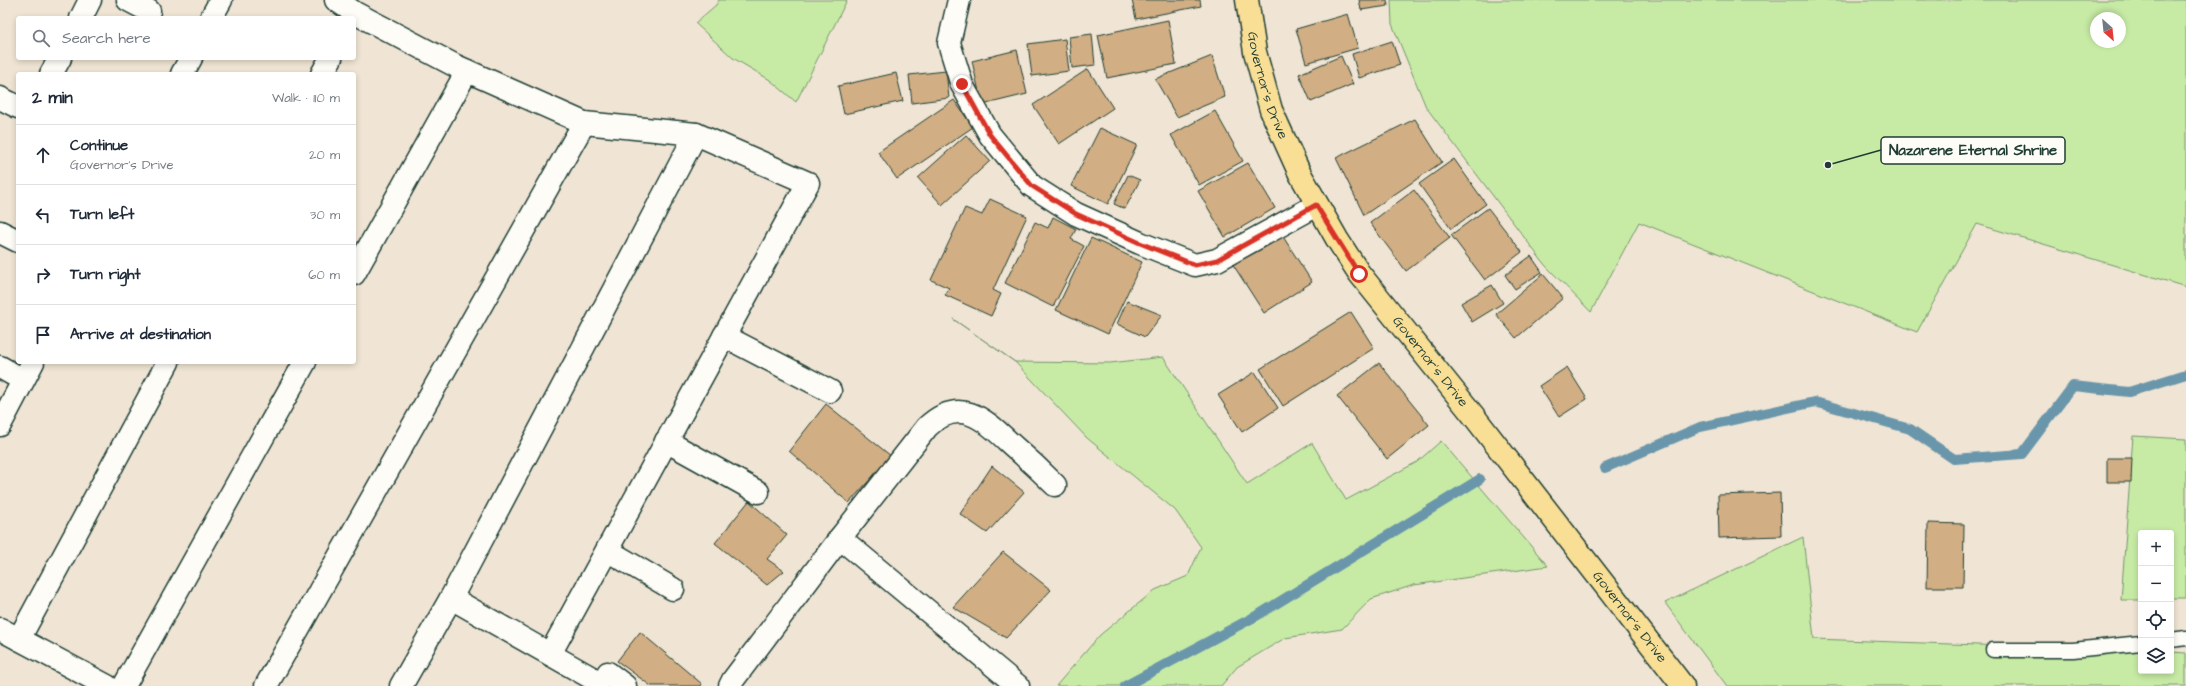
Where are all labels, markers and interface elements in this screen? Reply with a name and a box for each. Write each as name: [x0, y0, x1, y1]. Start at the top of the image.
north arrow: [2090, 12, 2126, 48]
search box: [16, 16, 356, 60]
icon: search: [30, 27, 52, 49]
text: Search here: [62, 28, 151, 49]
street label: Governor's Drive: [1242, 30, 1293, 143]
route end: [953, 75, 971, 93]
text: 2 min: [32, 86, 73, 110]
text: Walk · 110 m: [272, 89, 340, 107]
text: Continue: [70, 135, 128, 156]
callout: Nazarene Eternal Shrine: [1881, 137, 2065, 164]
text: Nazarene Eternal Shrine: [1889, 140, 2057, 161]
icon: ahead: [32, 144, 54, 166]
text: 20 m: [309, 146, 340, 164]
text: Governor's Drive: [70, 156, 173, 174]
icon: left: [32, 204, 54, 226]
text: Turn left: [70, 204, 134, 225]
text: 30 m: [310, 206, 340, 224]
icon: right: [32, 264, 54, 286]
text: Turn right: [70, 264, 141, 285]
route start: [1350, 265, 1368, 283]
text: 60 m: [308, 266, 340, 284]
street label: Governor's Drive: [1387, 312, 1473, 412]
icon: arrive: [32, 324, 54, 346]
text: Arrive at destination: [70, 324, 211, 345]
map controls: [2138, 530, 2174, 674]
button: +: [2138, 530, 2174, 566]
button: −: [2138, 566, 2174, 602]
street label: Governor's Drive: [1587, 567, 1672, 668]
button: locate: [2138, 602, 2174, 638]
button: layers: [2138, 638, 2174, 674]

